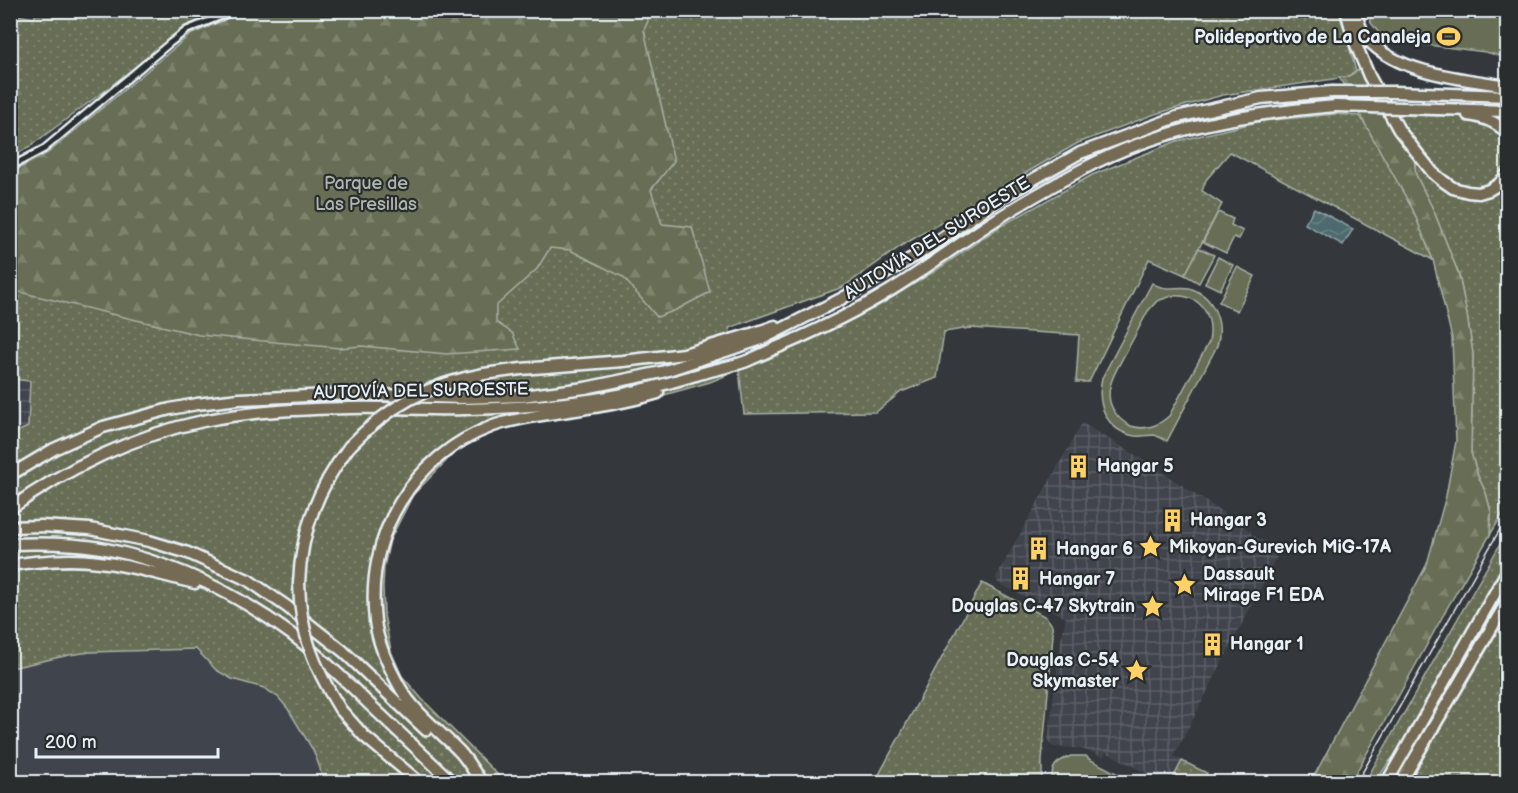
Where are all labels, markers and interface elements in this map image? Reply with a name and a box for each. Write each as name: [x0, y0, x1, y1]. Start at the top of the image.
sports icon: Polideportivo de La Canaleja: [1436, 24, 1462, 50]
place label: Polideportivo de La Canaleja: [1194, 27, 1431, 48]
street label: AUTOVÍA DEL SUROESTE: [839, 170, 1034, 304]
park label: Parque de Las Presillas: [315, 173, 417, 215]
street label: AUTOVÍA DEL SUROESTE: [313, 377, 529, 403]
building icon: Hangar 5: [1066, 453, 1092, 479]
place label: Hangar 5: [1097, 456, 1174, 477]
building icon: Hangar 3: [1159, 507, 1185, 533]
place label: Hangar 3: [1190, 510, 1267, 531]
place icon: Mikoyan-Gurevich MiG-17A: [1138, 534, 1164, 560]
building icon: Hangar 6: [1025, 536, 1051, 562]
place label: Mikoyan-Gurevich MiG-17A: [1169, 537, 1392, 558]
place label: Hangar 6: [1056, 539, 1133, 560]
place label: Dassault Mirage F1 EDA: [1203, 564, 1325, 606]
building icon: Hangar 7: [1008, 566, 1034, 592]
place label: Hangar 7: [1039, 569, 1115, 590]
place icon: Dassault Mirage F1 EDA: [1172, 571, 1198, 597]
place icon: Douglas C-47 Skytrain: [1140, 593, 1166, 619]
place label: Douglas C-47 Skytrain: [951, 596, 1135, 617]
building icon: Hangar 1: [1199, 631, 1225, 657]
place label: Hangar 1: [1230, 634, 1304, 655]
place label: Douglas C-54 Skymaster: [1006, 650, 1120, 692]
place icon: Douglas C-54 Skymaster: [1124, 657, 1150, 683]
scale bar: [36, 721, 218, 759]
text: 200 m: [45, 732, 97, 753]

